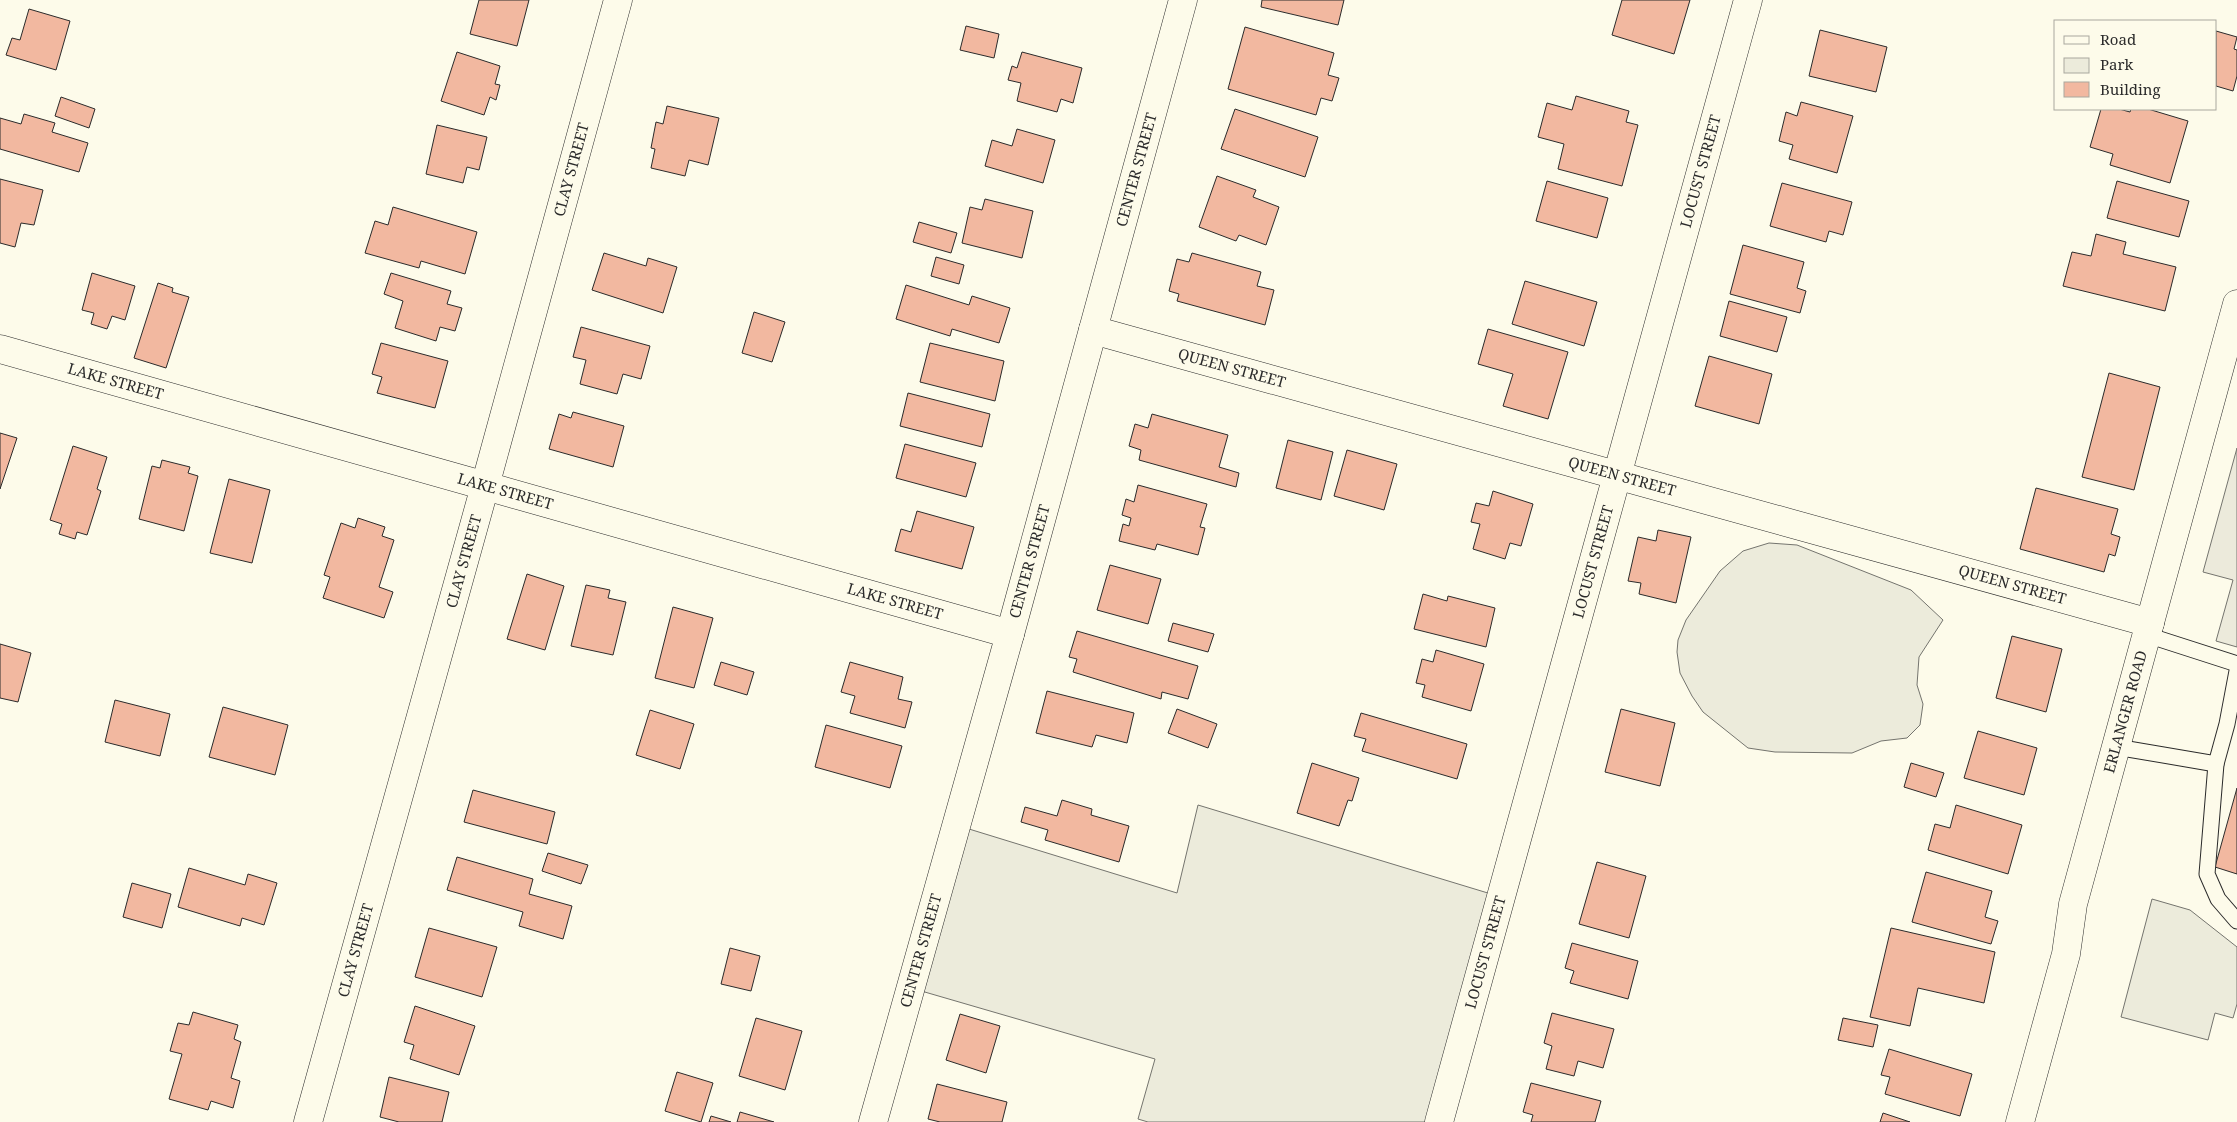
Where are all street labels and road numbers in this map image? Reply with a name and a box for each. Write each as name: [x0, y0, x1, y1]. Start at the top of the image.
street label: CENTER STREET: [1111, 110, 1161, 229]
street label: LOCUST STREET: [1675, 112, 1725, 230]
street label: CLAY STREET: [548, 120, 593, 219]
street label: QUEEN STREET: [1176, 343, 1288, 392]
street label: LAKE STREET: [66, 358, 166, 404]
street label: QUEEN STREET: [1566, 451, 1678, 500]
street label: LAKE STREET: [455, 468, 556, 514]
street label: CENTER STREET: [1004, 502, 1054, 620]
street label: LOCUST STREET: [1567, 503, 1617, 620]
street label: CLAY STREET: [441, 512, 486, 610]
street label: QUEEN STREET: [1957, 559, 2069, 608]
street label: LAKE STREET: [845, 578, 945, 624]
street label: ERLANGER ROAD: [2098, 648, 2151, 775]
street label: CENTER STREET: [895, 891, 946, 1009]
street label: LOCUST STREET: [1460, 893, 1510, 1011]
street label: CLAY STREET: [332, 901, 377, 999]

